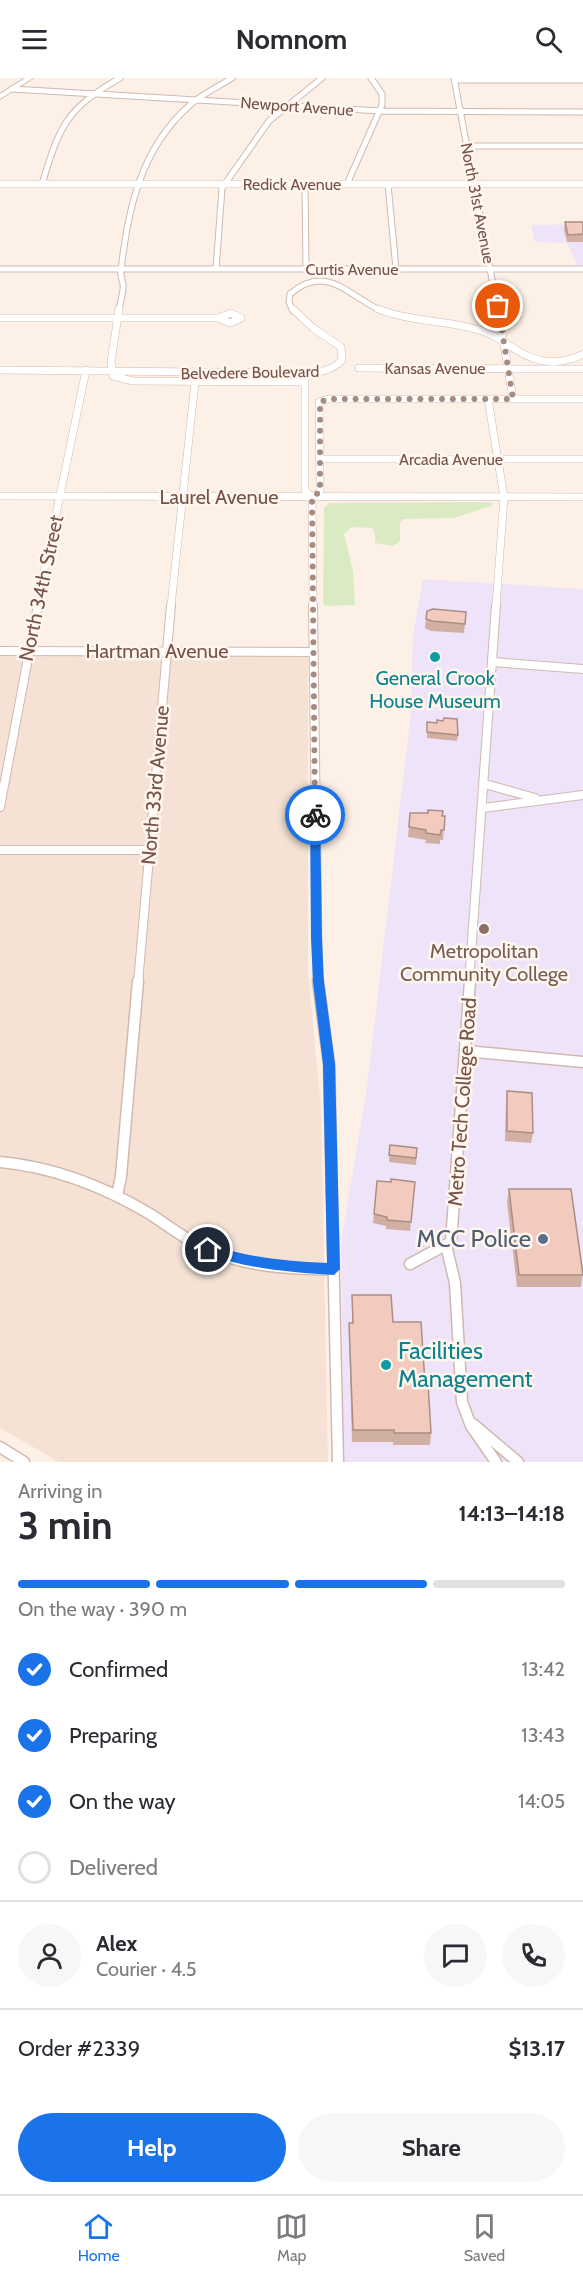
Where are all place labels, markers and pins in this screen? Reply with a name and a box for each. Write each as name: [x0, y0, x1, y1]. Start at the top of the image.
pin: [472, 280, 523, 331]
marker: General Crook House Museum: [428, 650, 442, 664]
place label: General Crook House Museum: [369, 666, 501, 713]
marker: Metropolitan Community College: [477, 922, 491, 936]
place label: Metropolitan Community College: [400, 939, 568, 986]
pin: [182, 1224, 233, 1275]
place label: MCC Police: [417, 1224, 531, 1253]
marker: MCC Police: [536, 1232, 550, 1246]
place label: Facilities Management: [398, 1336, 533, 1393]
marker: Facilities Management: [379, 1358, 393, 1372]

